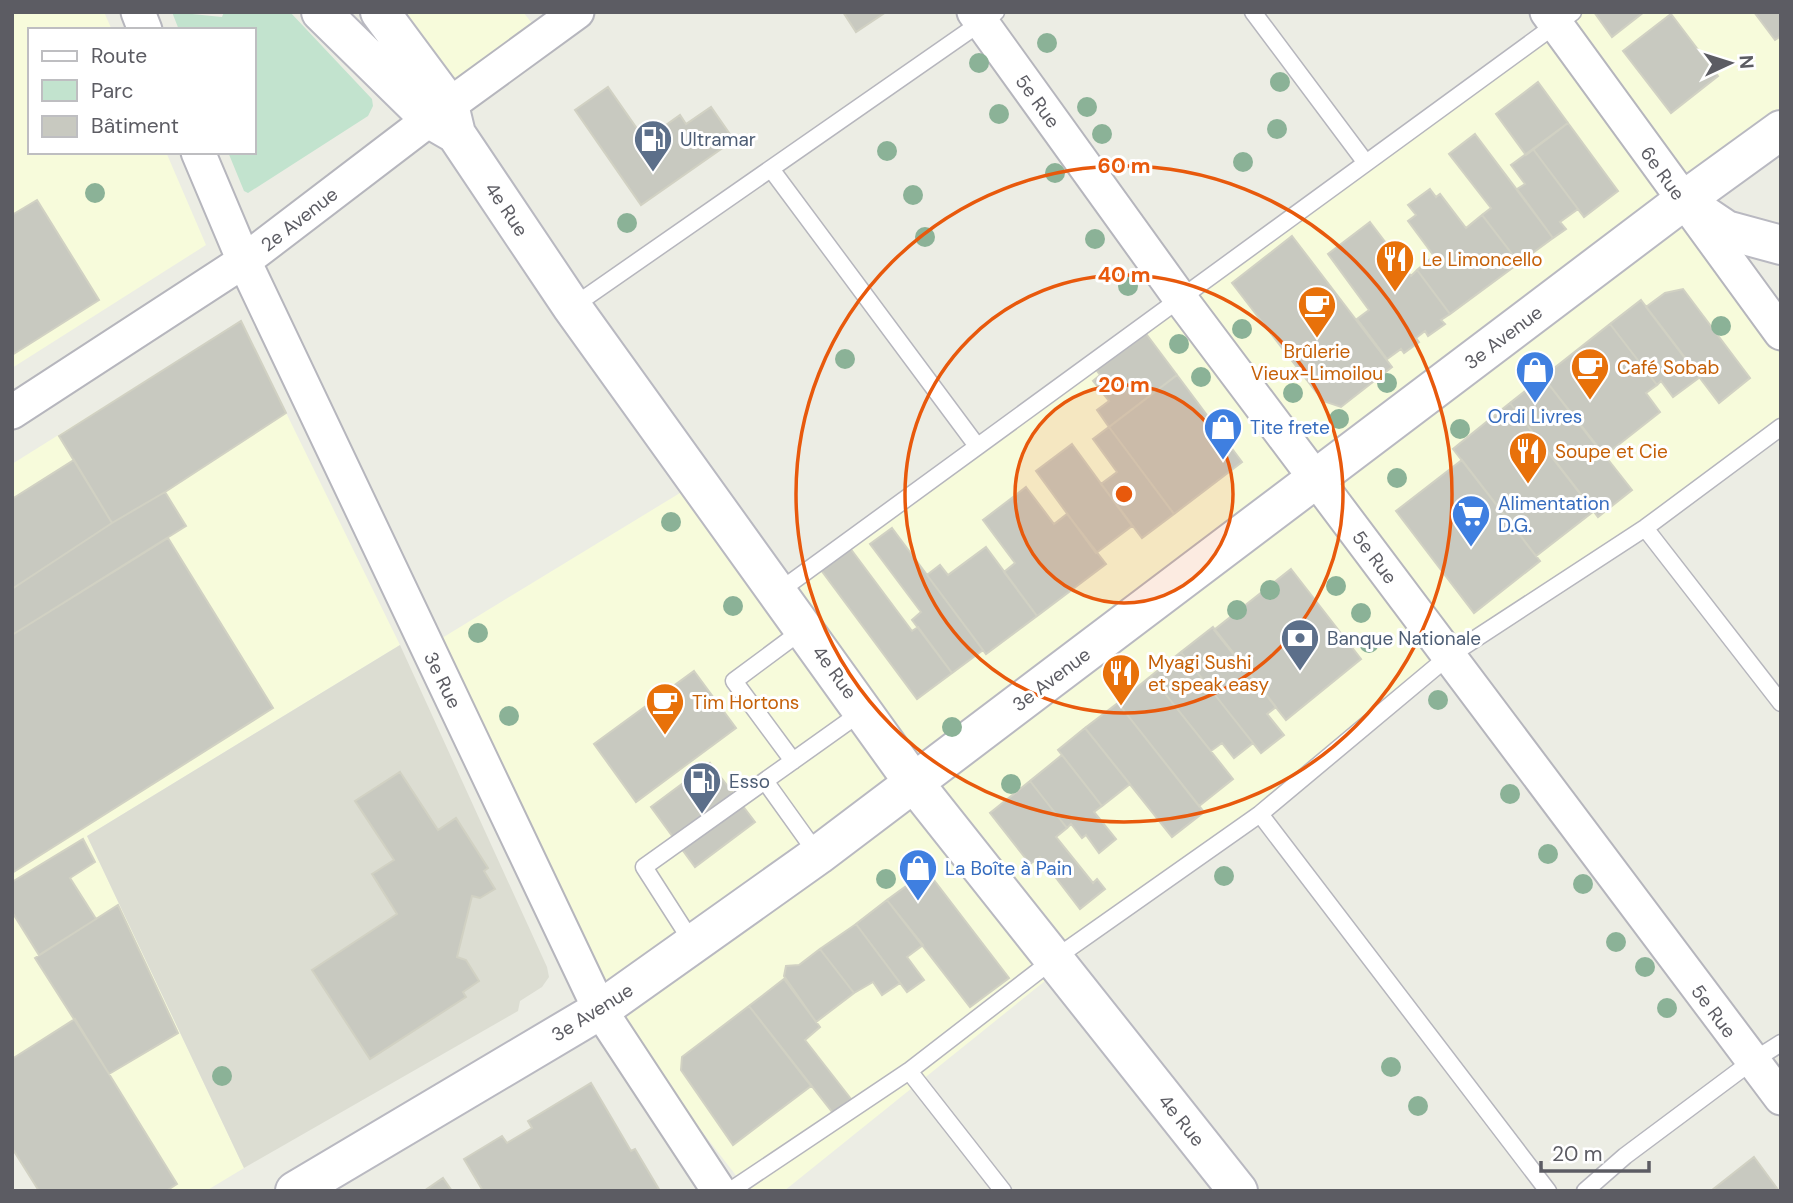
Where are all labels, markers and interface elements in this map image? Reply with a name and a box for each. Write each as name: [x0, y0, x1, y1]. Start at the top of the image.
legend: [28, 28, 256, 154]
north arrow: [1695, 28, 1765, 98]
text: Route: [91, 42, 147, 70]
text: N: [1734, 54, 1759, 70]
street label: 5e Rue: [1010, 70, 1065, 133]
text: Parc: [91, 77, 134, 105]
text: Bâtiment: [91, 112, 179, 140]
fuel station icon: Ultramar: [632, 118, 674, 173]
place label: Ultramar: [680, 127, 756, 152]
street label: 6e Rue: [1635, 141, 1691, 205]
text: 60 m: [1098, 152, 1150, 180]
street label: 4e Rue: [479, 177, 534, 241]
street label: 2e Avenue: [256, 182, 343, 257]
restaurant icon: Le Limoncello: [1374, 238, 1416, 293]
place label: Le Limoncello: [1422, 247, 1543, 272]
text: 40 m: [1097, 261, 1151, 289]
cafe icon: Brûlerie Vieux-Limoilou: [1296, 284, 1338, 339]
street label: 3e Avenue: [1459, 300, 1547, 375]
place label: Brûlerie Vieux-Limoilou: [1251, 339, 1383, 386]
cafe icon: Café Sobab: [1569, 346, 1611, 401]
shop icon: Ordi Livres: [1514, 349, 1556, 404]
place label: Café Sobab: [1617, 355, 1719, 380]
text: 20 m: [1098, 371, 1150, 399]
place label: Ordi Livres: [1488, 404, 1582, 429]
shop icon: Tite frete: [1202, 406, 1244, 461]
place label: Tite frete: [1250, 415, 1330, 440]
restaurant icon: Soupe et Cie: [1507, 430, 1549, 485]
place label: Soupe et Cie: [1555, 439, 1668, 464]
centre of rings: [1112, 482, 1136, 506]
place label: Alimentation D.G.: [1498, 491, 1610, 538]
supermarket icon: Alimentation D.G.: [1450, 493, 1492, 548]
street label: 5e Rue: [1346, 526, 1403, 589]
bank icon: Banque Nationale: [1279, 617, 1321, 672]
place label: Banque Nationale: [1327, 626, 1481, 651]
street label: 4e Rue: [807, 641, 862, 704]
street label: 3e Avenue: [1007, 642, 1095, 717]
street label: 3e Rue: [418, 648, 467, 713]
place label: Myagi Sushi et speak easy: [1148, 650, 1269, 697]
restaurant icon: Myagi Sushi et speak easy: [1100, 652, 1142, 707]
cafe icon: Tim Hortons: [644, 681, 686, 736]
place label: Tim Hortons: [692, 690, 799, 715]
fuel station icon: Esso: [681, 760, 723, 815]
place label: Esso: [729, 769, 770, 794]
shop icon: La Boîte à Pain: [897, 847, 939, 902]
place label: La Boîte à Pain: [945, 856, 1072, 881]
street label: 3e Avenue: [547, 978, 638, 1047]
street label: 5e Rue: [1685, 980, 1742, 1043]
street label: 4e Rue: [1153, 1089, 1210, 1152]
scale bar: [1541, 1130, 1650, 1174]
text: 20 m: [1552, 1140, 1603, 1168]

